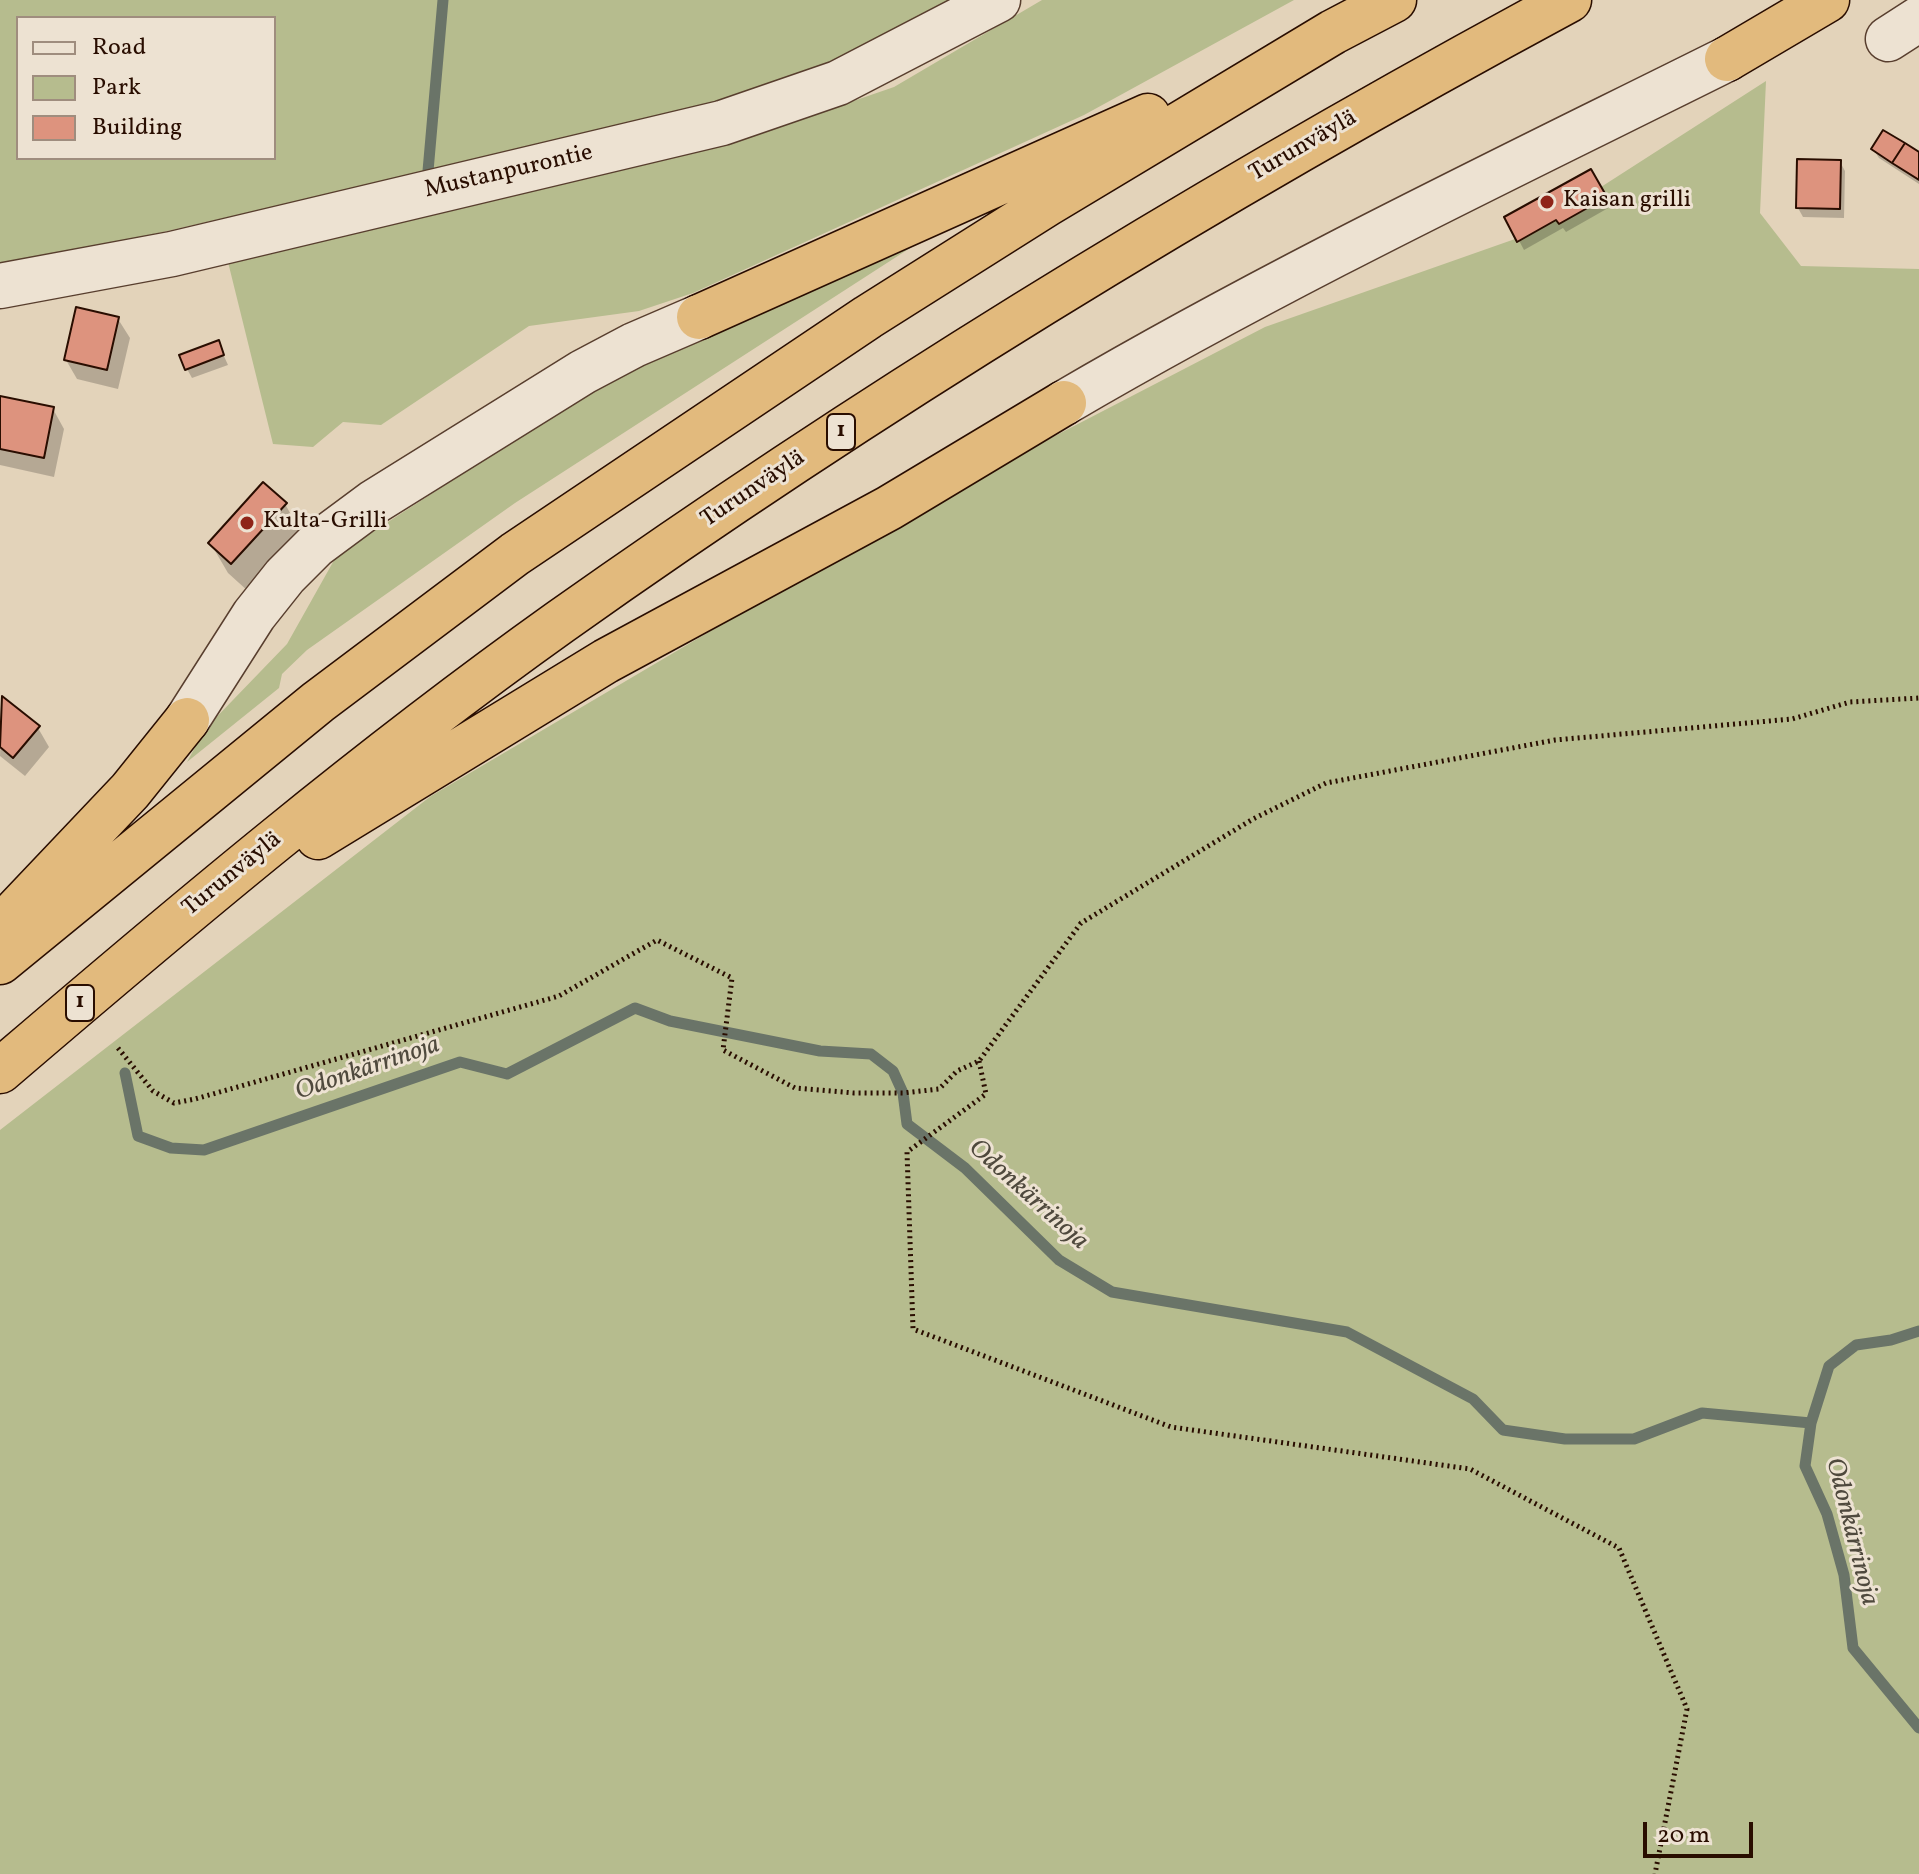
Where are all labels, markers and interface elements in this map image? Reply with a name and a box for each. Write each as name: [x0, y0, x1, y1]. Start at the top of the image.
legend: [16, 16, 276, 160]
text: Road: [92, 31, 146, 65]
text: Park: [92, 71, 141, 105]
street label: Turunväylä: [1245, 105, 1363, 189]
text: Building: [92, 111, 182, 145]
street label: Mustanpurontie: [422, 140, 596, 206]
place label: Kaisan grilli: [1563, 188, 1691, 216]
marker: Kaisan grilli: [1538, 193, 1556, 211]
road number: 1: [827, 414, 855, 450]
street label: Turunväylä: [696, 445, 812, 535]
place label: Kulta-Grilli: [263, 509, 387, 537]
marker: Kulta-Grilli: [238, 514, 256, 532]
street label: Turunväylä: [178, 826, 288, 924]
road number: 1: [66, 985, 94, 1021]
water label: Odonkärrinoja: [292, 1031, 444, 1109]
water label: Odonkärrinoja: [960, 1134, 1094, 1258]
water label: Odonkärrinoja: [1817, 1455, 1883, 1609]
scale bar: [1647, 1806, 1757, 1856]
text: 20 m: [1657, 1819, 1710, 1853]

